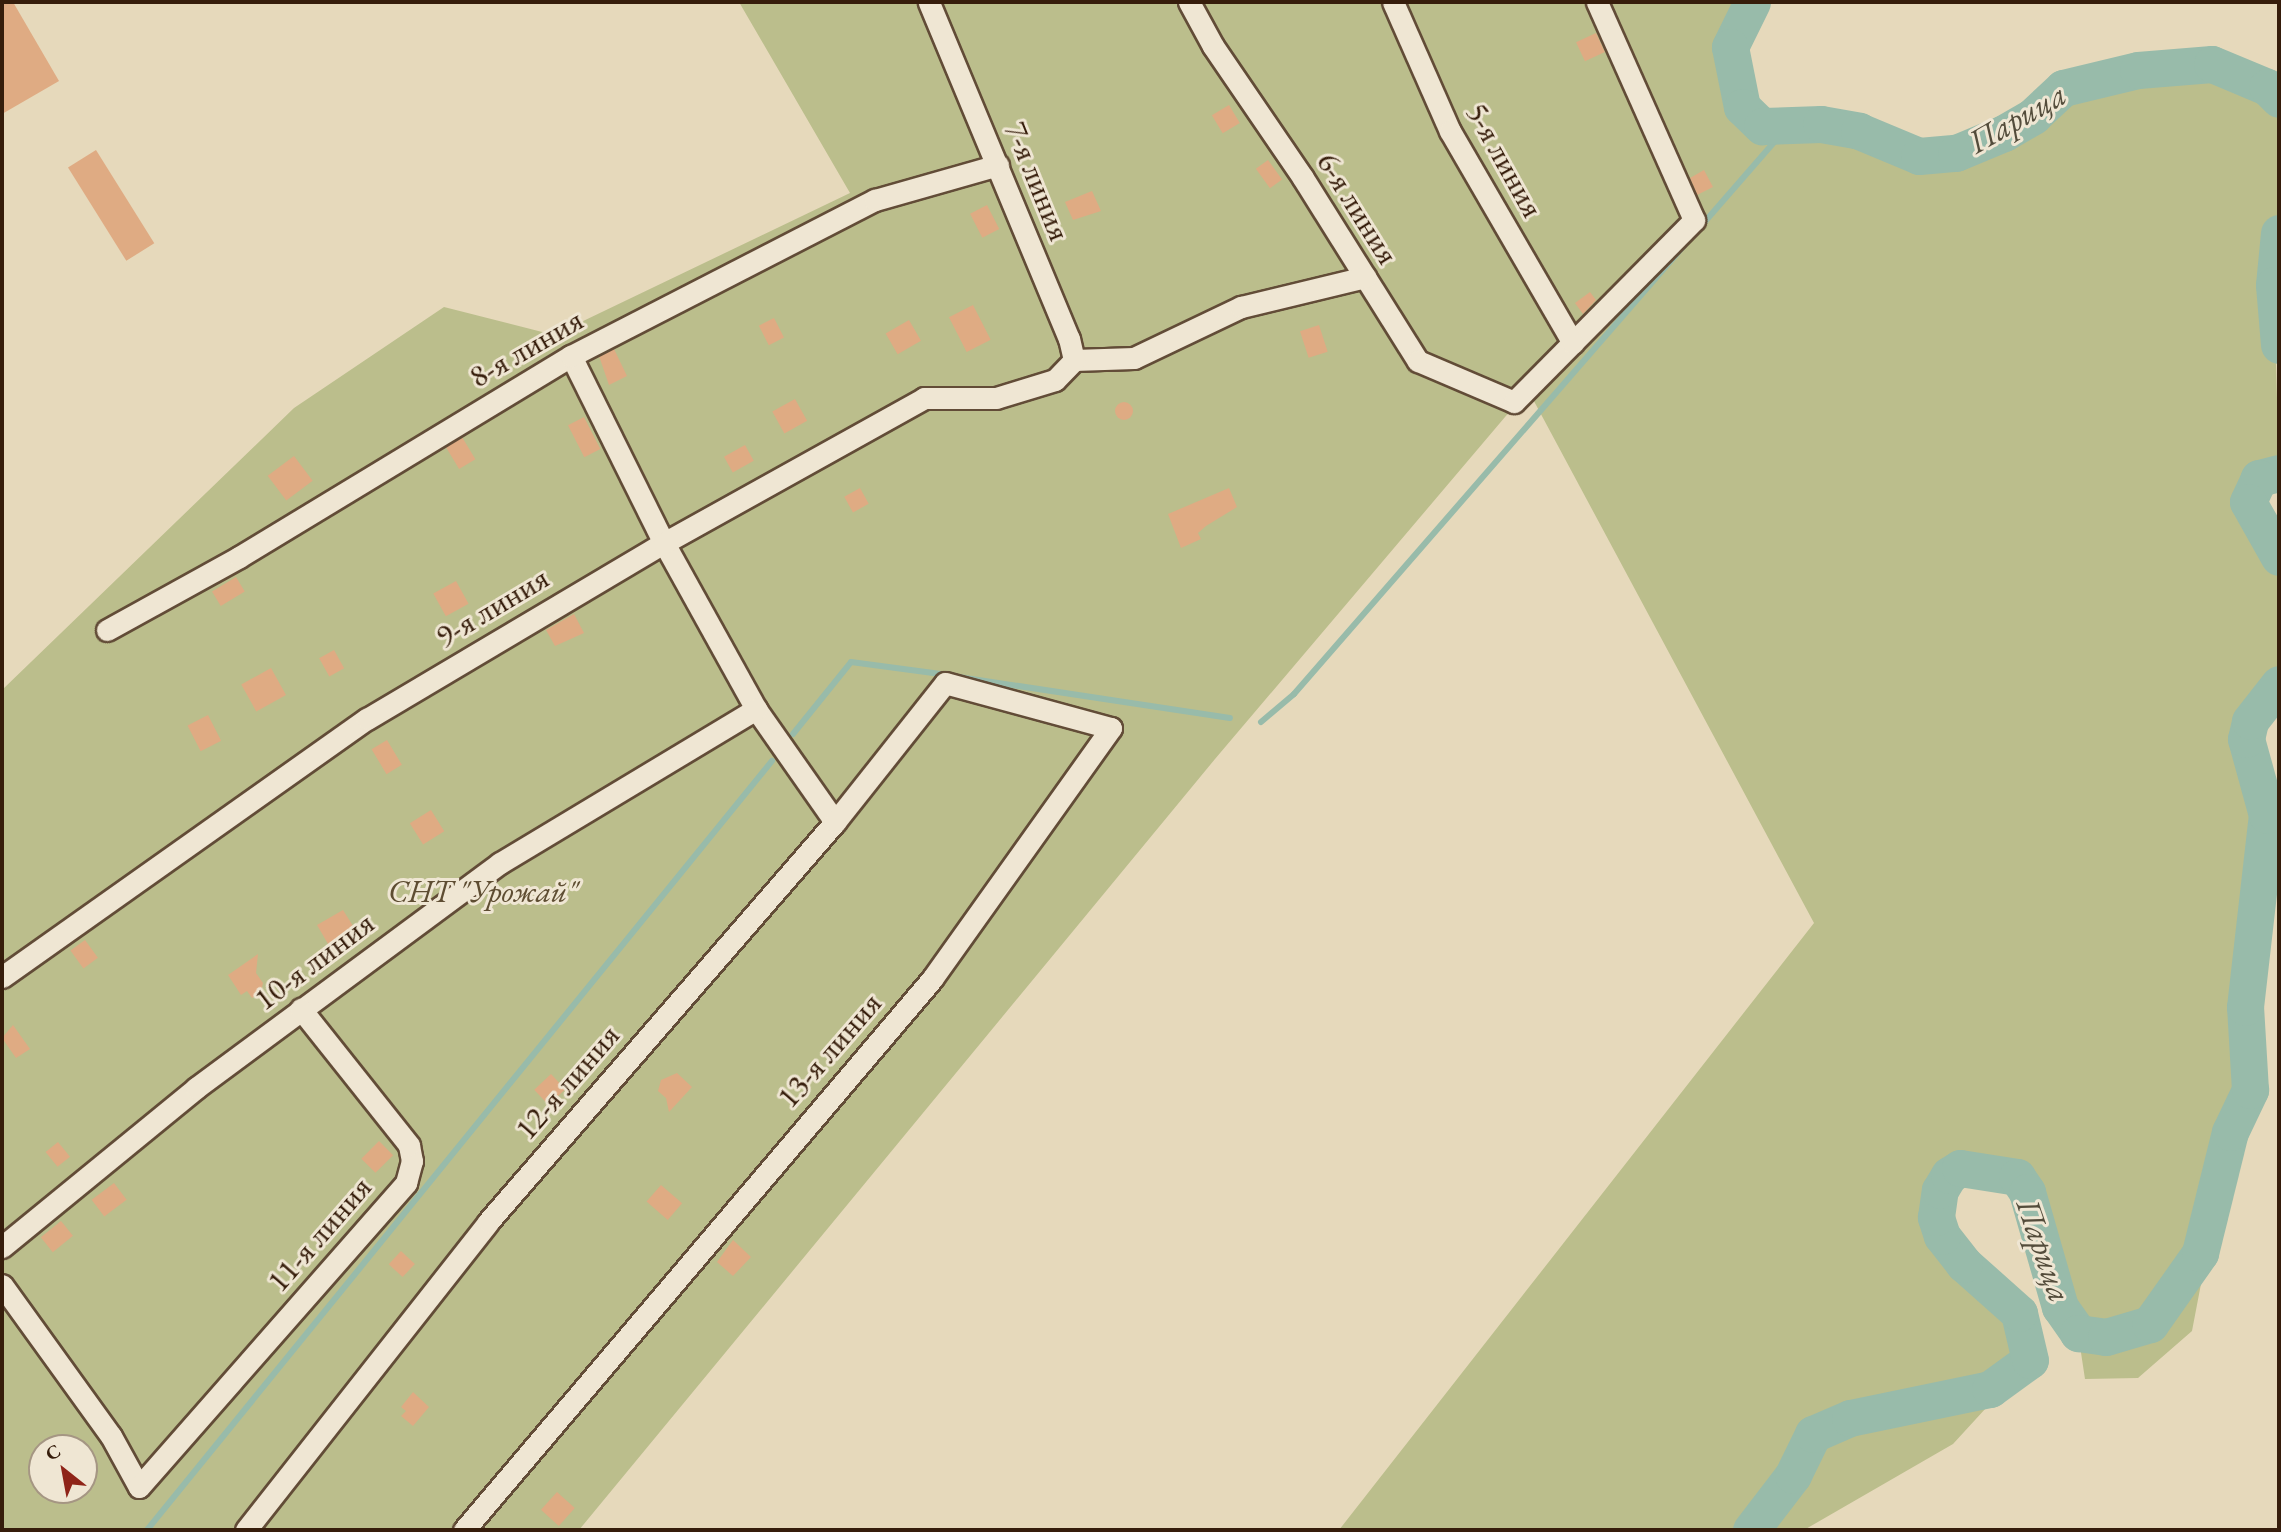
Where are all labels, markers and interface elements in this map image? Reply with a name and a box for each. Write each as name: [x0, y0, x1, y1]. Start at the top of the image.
water label: Парица: [1961, 74, 2073, 162]
street label: 5-я линия: [1458, 96, 1552, 224]
street label: 7-я линия: [997, 116, 1079, 246]
street label: 6-я линия: [1309, 145, 1407, 271]
street label: 8-я линия: [462, 300, 590, 396]
street label: 9-я линия: [429, 558, 555, 656]
park label: СНТ "Урожай": [388, 872, 578, 910]
street label: 10-я линия: [246, 903, 382, 1019]
street label: 13-я линия: [768, 984, 890, 1116]
street label: 12-я линия: [506, 1016, 628, 1148]
street label: 11-я линия: [258, 1168, 380, 1300]
water label: Парица: [2008, 1193, 2080, 1307]
north arrow: [28, 1434, 98, 1504]
text: С: [41, 1438, 65, 1466]

